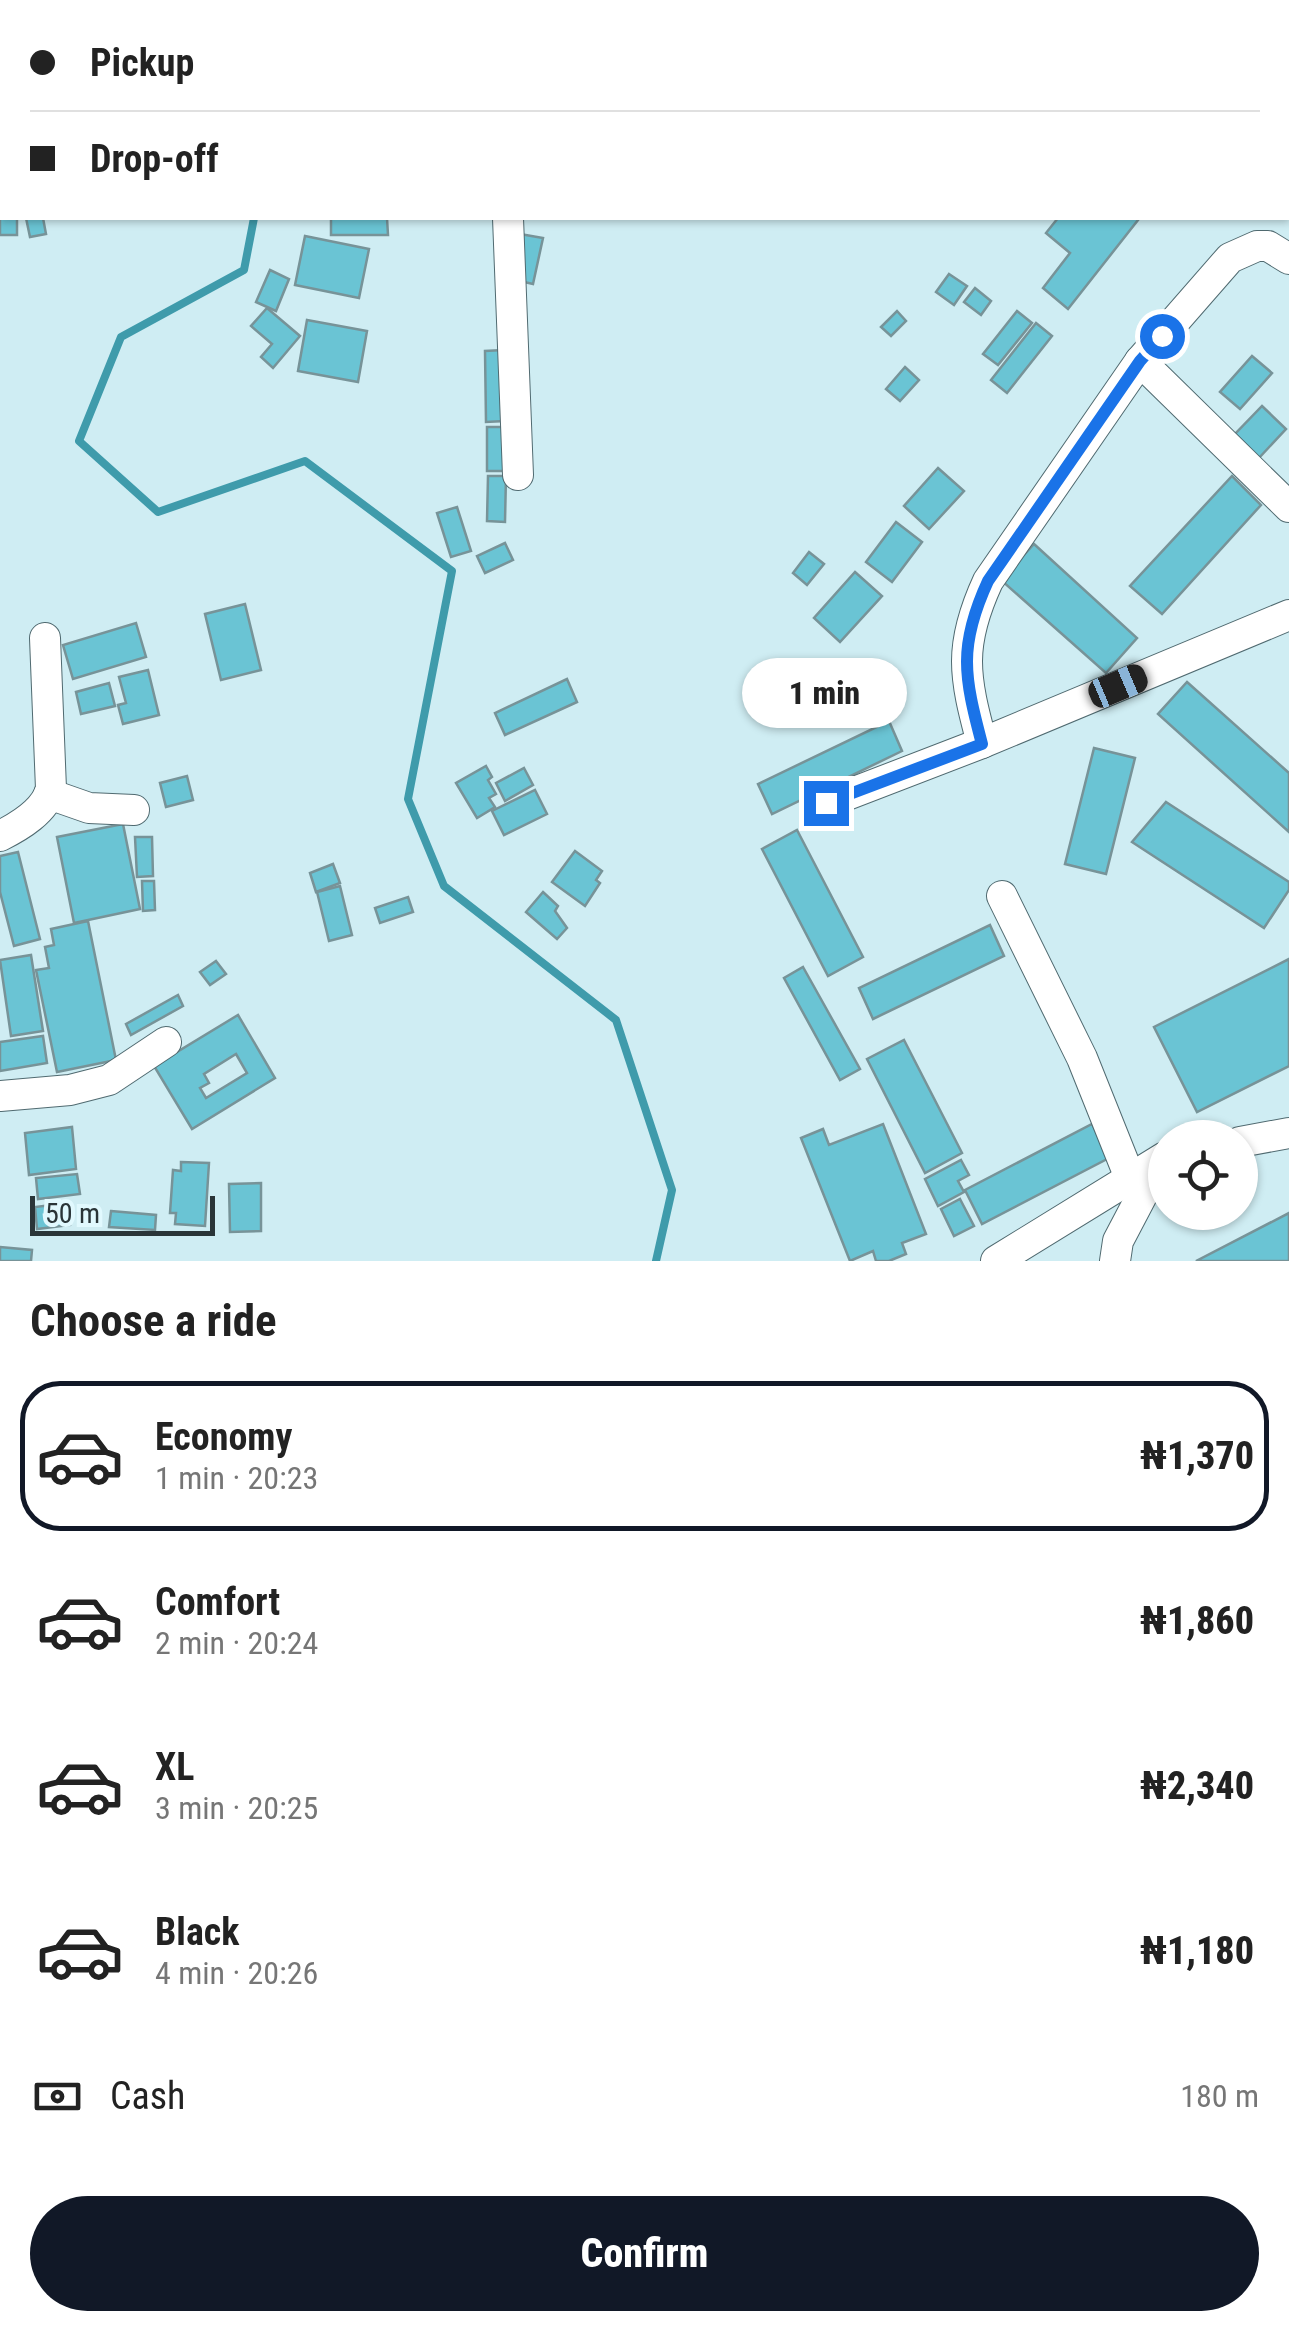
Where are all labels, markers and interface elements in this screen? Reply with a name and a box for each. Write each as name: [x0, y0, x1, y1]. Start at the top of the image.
text: Pickup: [90, 41, 194, 85]
text: Drop-off: [90, 137, 219, 181]
route start: [1140, 314, 1185, 359]
callout: 1 min: [744, 658, 908, 728]
car: [1085, 660, 1151, 712]
text: 1 min: [789, 674, 860, 712]
route end: [804, 781, 849, 826]
map controls: [1148, 1120, 1258, 1230]
button: locate: [1148, 1120, 1258, 1230]
scale bar: [30, 1191, 215, 1236]
text: 50 m: [45, 1197, 100, 1230]
text: Choose a ride: [30, 1294, 277, 1347]
icon: car: [35, 1411, 125, 1501]
text: Economy: [155, 1415, 292, 1459]
text: ₦1,370: [1140, 1434, 1254, 1478]
text: 1 min · 20:23: [155, 1459, 318, 1497]
icon: car: [35, 1576, 125, 1666]
text: Comfort: [155, 1580, 280, 1624]
text: ₦1,860: [1140, 1599, 1254, 1643]
text: 2 min · 20:24: [155, 1624, 318, 1662]
icon: car: [35, 1741, 125, 1831]
text: XL: [155, 1745, 194, 1789]
text: ₦2,340: [1140, 1764, 1254, 1808]
text: 3 min · 20:25: [155, 1789, 318, 1827]
icon: car: [35, 1906, 125, 1996]
text: Black: [155, 1910, 239, 1954]
text: ₦1,180: [1140, 1929, 1254, 1973]
text: 4 min · 20:26: [155, 1954, 318, 1992]
icon: cash: [30, 2069, 85, 2124]
text: Cash: [110, 2074, 185, 2118]
text: 180 m: [1180, 2077, 1259, 2115]
button: Confirm: [30, 2196, 1259, 2311]

